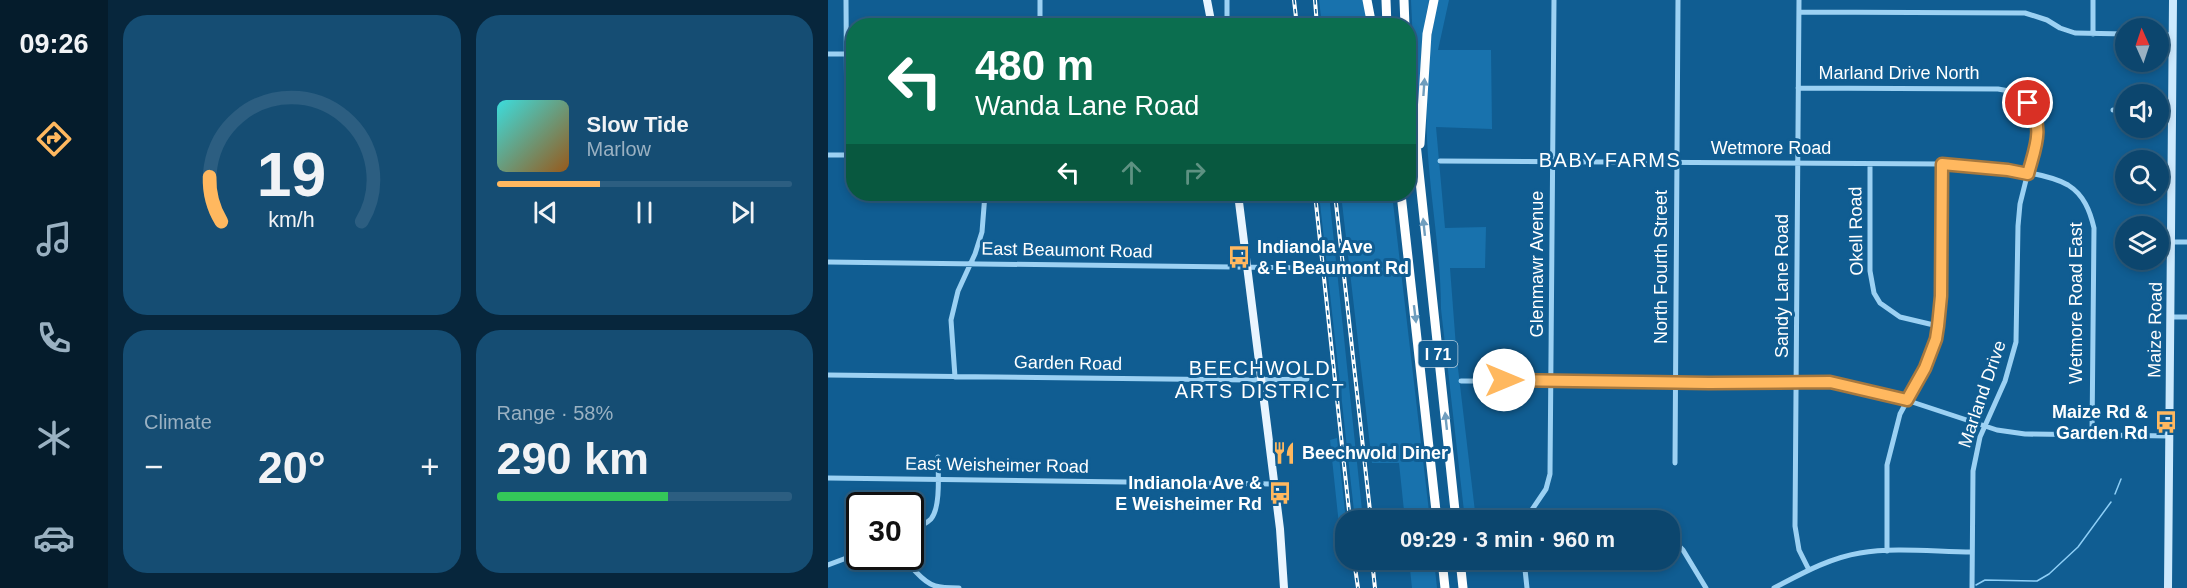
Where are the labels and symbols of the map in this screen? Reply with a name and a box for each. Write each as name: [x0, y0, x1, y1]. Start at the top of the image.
north arrow: [2115, 18, 2169, 72]
street label: Marland Drive North: [1818, 63, 1980, 83]
one-way arrow: [1419, 77, 1428, 96]
pin: [2002, 77, 2053, 128]
street label: Wetmore Road: [1711, 138, 1831, 158]
district label: BABY FARMS: [1539, 149, 1681, 171]
street label: Okell Road: [1845, 186, 1867, 276]
street label: North Fourth Street: [1651, 190, 1671, 344]
street label: Glenmawr Avenue: [1527, 191, 1547, 337]
street label: Sandy Lane Road: [1772, 214, 1792, 358]
one-way arrow: [1419, 217, 1429, 236]
street label: Wetmore Road East: [2066, 222, 2086, 384]
place label: Indianola Ave & E Beaumont Rd: [1257, 237, 1409, 278]
street label: East Beaumont Road: [981, 239, 1153, 261]
bus stop icon: Indianola Ave & E Beaumont Rd: [1226, 244, 1252, 270]
street label: Maize Road: [2144, 282, 2166, 378]
one-way arrow: [1410, 305, 1419, 324]
street label: Marland Drive: [1954, 338, 2010, 450]
road number: I 71: [1418, 341, 1458, 367]
position arrow: [1472, 348, 1536, 412]
street label: Garden Road: [1014, 352, 1122, 374]
district label: BEECHWOLD ARTS DISTRICT: [1175, 357, 1345, 402]
place label: Maize Rd & Garden Rd: [2052, 402, 2148, 443]
bus stop icon: Maize Rd & Garden Rd: [2153, 409, 2179, 435]
one-way arrow: [1441, 411, 1450, 430]
restaurant icon: Beechwold Diner: [1271, 440, 1297, 466]
place label: Beechwold Diner: [1302, 443, 1448, 463]
street label: East Weisheimer Road: [905, 453, 1089, 477]
place label: Indianola Ave & E Weisheimer Rd: [1115, 473, 1262, 514]
bus stop icon: Indianola Ave & E Weisheimer Rd: [1267, 480, 1293, 506]
speed limit sign: 30: [846, 492, 924, 570]

